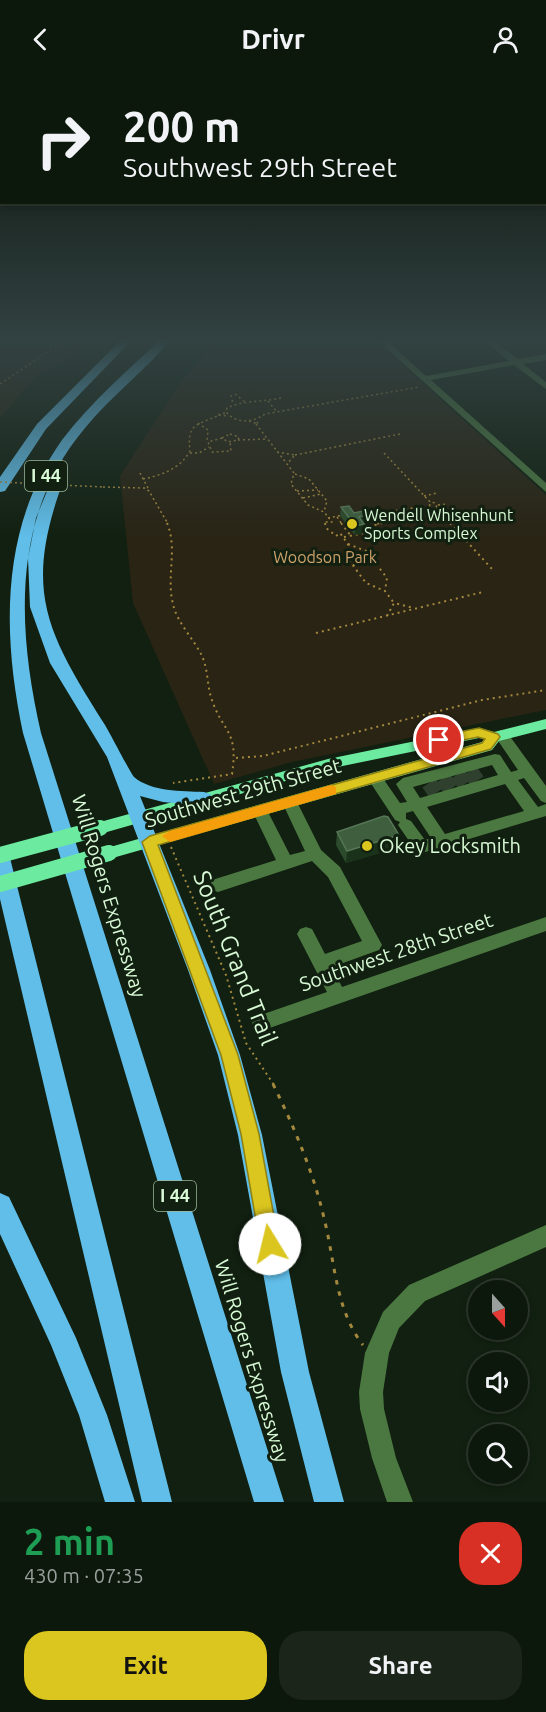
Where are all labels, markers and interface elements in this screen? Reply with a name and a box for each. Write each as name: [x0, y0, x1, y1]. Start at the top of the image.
icon: back: [24, 23, 57, 56]
icon: person: [489, 23, 522, 56]
text: Drivr: [241, 24, 305, 54]
icon: right: [24, 102, 102, 180]
text: 200 m: [123, 103, 240, 150]
text: Southwest 29th Street: [123, 152, 397, 182]
road number: I 44: [25, 461, 67, 491]
place label: Wendell Whisenhunt Sports Complex: [364, 506, 514, 542]
marker: Wendell Whisenhunt Sports Complex: [345, 517, 359, 531]
park label: Woodson Park: [273, 548, 377, 566]
pin: [413, 714, 464, 765]
icon: arrive: [422, 723, 455, 756]
street label: Southwest 29th Street: [142, 753, 344, 832]
street label: Will Rogers Expressway: [68, 792, 151, 1000]
place label: Okey Locksmith: [379, 834, 521, 857]
marker: Okey Locksmith: [360, 839, 374, 853]
street label: South Grand Trail: [188, 867, 283, 1049]
street label: Southwest 28th Street: [296, 908, 496, 995]
road number: I 44: [154, 1181, 196, 1211]
position arrow: [238, 1212, 302, 1276]
street label: Will Rogers Expressway: [211, 1257, 294, 1465]
north arrow: [468, 1280, 528, 1340]
map controls: [468, 1280, 528, 1484]
button: sound: [468, 1352, 528, 1412]
button: search: [468, 1424, 528, 1484]
text: 2 min: [24, 1521, 115, 1562]
button: close: [459, 1522, 522, 1585]
text: 430 m · 07:35: [24, 1564, 144, 1587]
button: Exit: [24, 1631, 267, 1700]
button: Share: [279, 1631, 522, 1700]

